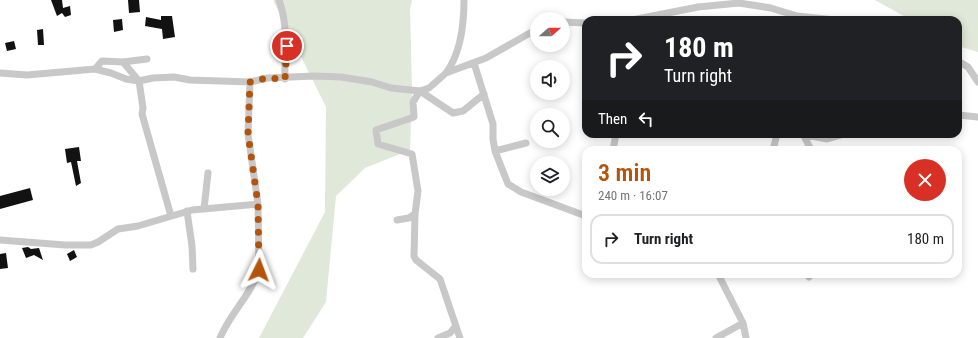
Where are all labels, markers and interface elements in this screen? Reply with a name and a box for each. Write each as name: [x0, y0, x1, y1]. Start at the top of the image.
north arrow: [530, 12, 570, 52]
map controls: [530, 12, 570, 196]
pin: [270, 29, 304, 63]
text: 180 m: [664, 31, 734, 64]
icon: right: [598, 32, 650, 84]
icon: arrive: [276, 35, 298, 57]
button: sound: [530, 60, 570, 100]
text: Turn right: [664, 65, 732, 86]
button: search: [530, 108, 570, 148]
icon: left: [635, 108, 657, 130]
text: Then: [598, 110, 627, 128]
button: layers: [530, 156, 570, 196]
text: 3 min: [598, 159, 651, 187]
button: close: [904, 159, 946, 201]
text: 240 m · 16:07: [598, 188, 668, 203]
icon: right: [600, 228, 622, 250]
text: Turn right: [634, 230, 693, 248]
text: 180 m: [907, 230, 944, 248]
position arrow: [238, 249, 280, 291]

